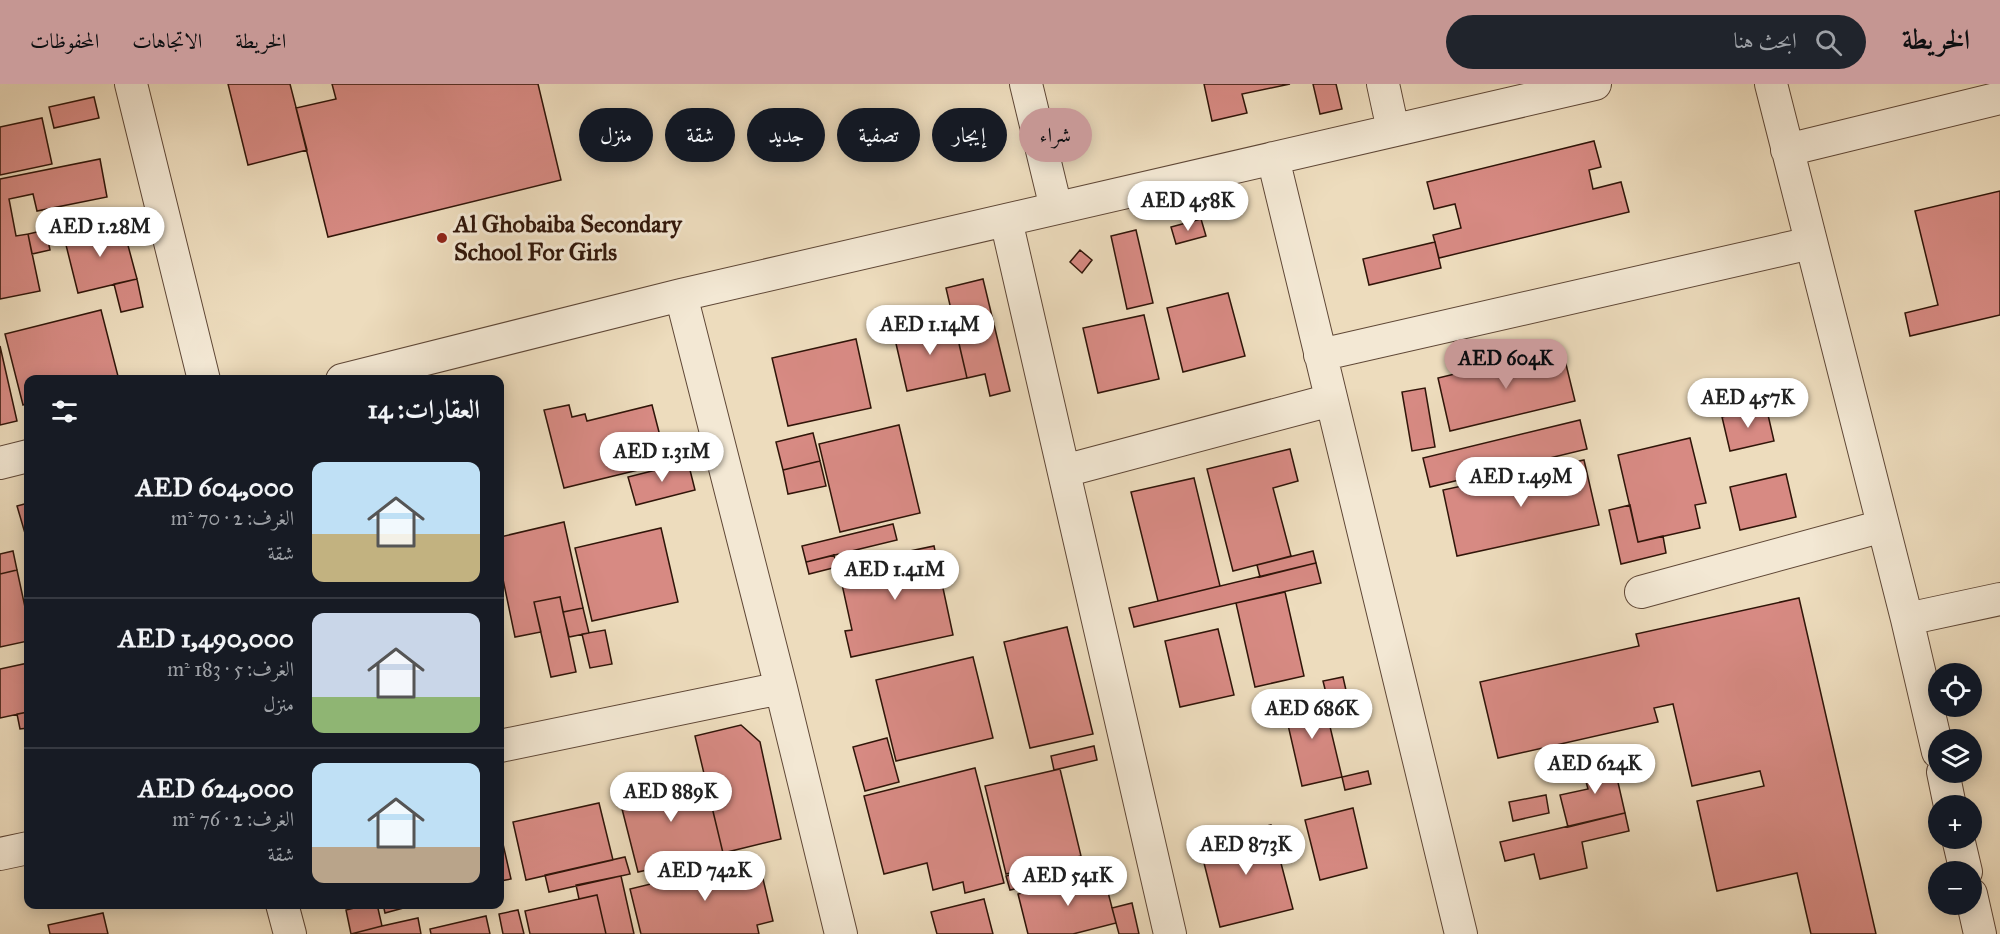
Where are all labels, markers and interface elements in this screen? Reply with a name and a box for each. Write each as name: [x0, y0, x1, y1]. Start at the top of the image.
search box: [1446, 15, 1866, 69]
text: الخريطة: [1902, 22, 1970, 57]
icon: search: [1812, 26, 1845, 59]
text: ابحث هنا: [1733, 27, 1797, 54]
text: المحفوظات: [30, 28, 99, 54]
text: الاتجاهات: [132, 28, 202, 54]
text: الخريطة: [235, 28, 286, 54]
chip: منزل: [579, 108, 653, 162]
chip: شقة: [665, 108, 735, 162]
chip: جديد: [747, 108, 825, 162]
chip: تصفية: [837, 108, 920, 162]
chip: إيجار: [932, 108, 1007, 162]
chip: شراء: [1019, 108, 1092, 162]
pin: AED 458K: [1126, 181, 1250, 232]
text: AED 458K: [1141, 188, 1235, 212]
pin: AED 1.28M: [31, 207, 169, 258]
place label: Al Ghobaiba Secondary School For Girls: [452, 209, 684, 267]
text: AED 1.28M: [49, 214, 151, 238]
marker: Al Ghobaiba Secondary School For Girls: [435, 231, 449, 245]
pin: AED 1.14M: [861, 305, 999, 356]
text: AED 1.14M: [880, 312, 980, 336]
pin: AED 604K: [1444, 339, 1568, 390]
text: AED 604K: [1458, 346, 1554, 370]
pin: AED 457K: [1686, 378, 1810, 429]
text: AED 457K: [1701, 385, 1795, 409]
text: العقارات: 14: [368, 393, 480, 425]
icon: filters: [48, 395, 81, 428]
pin: AED 1.31M: [593, 432, 731, 483]
text: AED 1.31M: [614, 439, 710, 463]
pin: AED 1.49M: [1452, 457, 1590, 508]
text: AED 1.49M: [1470, 464, 1572, 488]
text: AED 604,000: [136, 471, 294, 503]
icon: home: [360, 486, 432, 558]
text: الغرف: 2 · 70 m²: [171, 506, 294, 530]
text: شقة: [268, 541, 294, 565]
pin: AED 1.41M: [826, 550, 964, 601]
text: AED 1.41M: [845, 557, 945, 581]
text: AED 1,490,000: [119, 622, 294, 654]
icon: home: [360, 637, 432, 709]
text: الغرف: 5 · 183 m²: [167, 657, 294, 681]
map controls: [1928, 663, 1982, 915]
button: locate: [1928, 663, 1982, 717]
pin: AED 686K: [1250, 689, 1374, 740]
text: منزل: [263, 692, 294, 716]
text: AED 686K: [1265, 696, 1359, 720]
button: layers: [1928, 729, 1982, 783]
pin: AED 624K: [1533, 744, 1657, 795]
text: AED 624K: [1548, 751, 1642, 775]
text: AED 624,000: [138, 772, 294, 804]
pin: AED 889K: [609, 772, 733, 823]
text: AED 889K: [624, 779, 718, 803]
icon: home: [360, 787, 432, 859]
button: +: [1928, 795, 1982, 849]
text: الغرف: 2 · 76 m²: [172, 807, 294, 831]
pin: AED 873K: [1184, 825, 1308, 876]
text: AED 873K: [1200, 832, 1292, 856]
text: شقة: [268, 842, 294, 866]
pin: AED 742K: [643, 851, 767, 902]
pin: AED 541K: [1006, 856, 1130, 907]
text: AED 742K: [658, 858, 752, 882]
button: −: [1928, 861, 1982, 915]
text: AED 541K: [1023, 863, 1113, 887]

